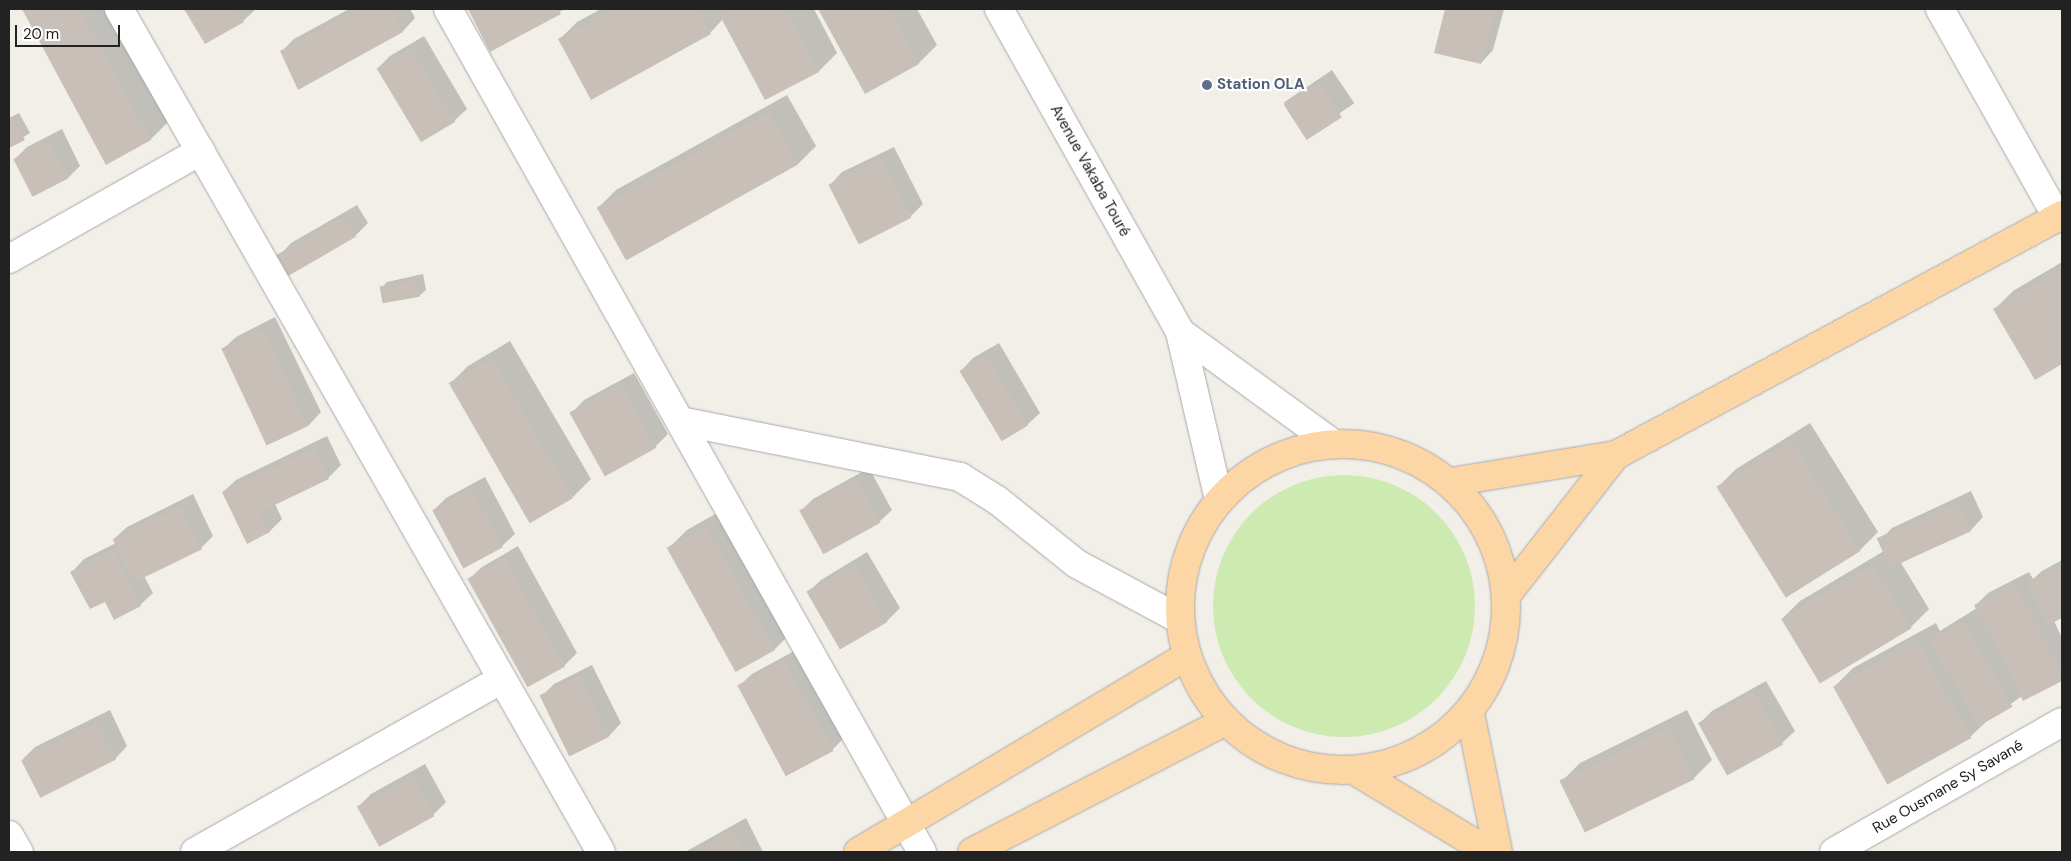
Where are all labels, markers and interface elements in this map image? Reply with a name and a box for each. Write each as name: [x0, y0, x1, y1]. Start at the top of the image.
scale bar: [18, 15, 122, 47]
text: 20 m: [23, 24, 59, 44]
place label: Station OLA: [1217, 76, 1305, 94]
marker: Station OLA: [1201, 79, 1213, 91]
street label: Avenue Vakaba Touré: [1046, 102, 1134, 240]
street label: Rue Ousmane Sy Savané: [1870, 737, 2026, 837]

